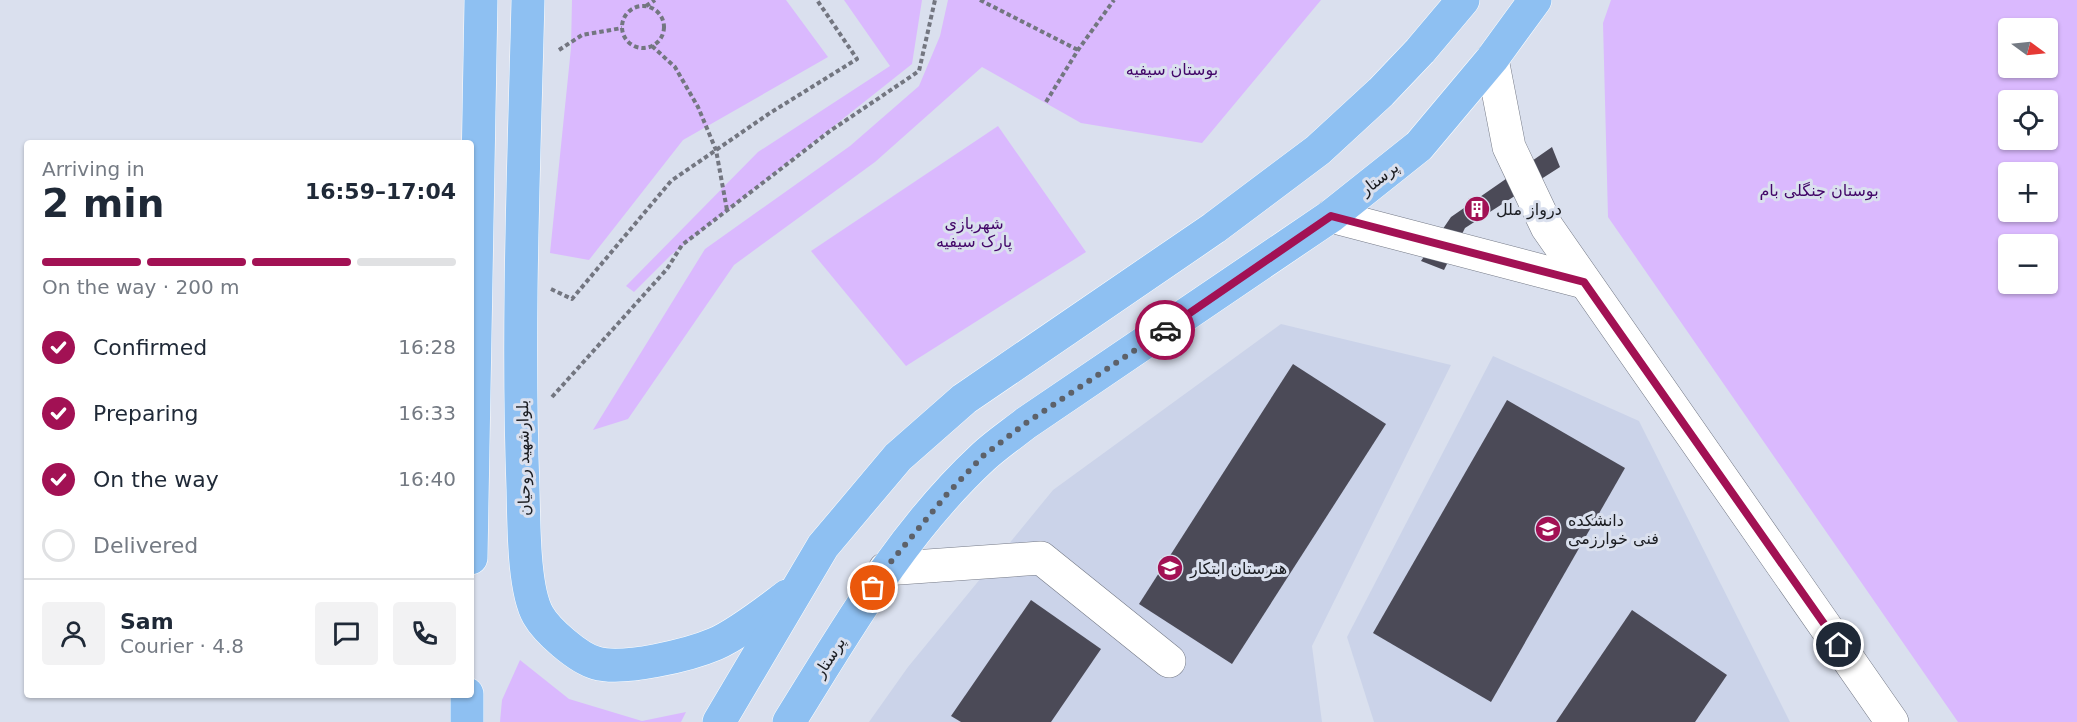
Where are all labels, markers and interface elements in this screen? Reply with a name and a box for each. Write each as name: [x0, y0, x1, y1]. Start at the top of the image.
north arrow: [1998, 18, 2058, 78]
map controls: [1998, 18, 2058, 294]
park label: بوستان سیفیه: [1126, 60, 1218, 80]
button: locate: [1998, 90, 2058, 150]
text: Arriving in: [42, 157, 145, 181]
street label: پرستار: [1355, 157, 1403, 201]
button: +: [1998, 162, 2058, 222]
text: 16:59–17:04: [305, 179, 456, 204]
text: 2 min: [42, 181, 164, 226]
park label: بوستان جنگلی بام: [1759, 181, 1879, 201]
building icon: درواز ملل: [1462, 194, 1492, 224]
place label: درواز ملل: [1496, 200, 1562, 220]
park label: شهربازی پارک سیفیه: [936, 214, 1012, 252]
button: −: [1998, 234, 2058, 294]
text: On the way · 200 m: [42, 275, 240, 299]
courier: [1135, 300, 1195, 360]
icon: car: [1149, 314, 1182, 347]
icon: check: [42, 331, 75, 364]
text: Confirmed: [93, 335, 207, 360]
text: 16:28: [398, 335, 456, 359]
icon: check: [42, 397, 75, 430]
street label: بلوارشهید روحیان: [513, 400, 535, 516]
text: Preparing: [93, 401, 199, 426]
text: 16:33: [398, 401, 456, 425]
icon: check: [42, 463, 75, 496]
text: On the way: [93, 467, 219, 492]
text: 16:40: [398, 467, 456, 491]
place label: دانشکده فنی خوارزمی: [1568, 511, 1659, 549]
school or university icon: دانشکده فنی خوارزمی: [1533, 514, 1563, 544]
text: Delivered: [93, 533, 198, 558]
school or university icon: هنرستان ابتکار: [1155, 553, 1185, 583]
place label: هنرستان ابتکار: [1189, 559, 1287, 579]
pin: [847, 562, 898, 613]
icon: bag: [856, 571, 889, 604]
button: person: [42, 602, 105, 665]
button: chat: [315, 602, 378, 665]
button: phone: [393, 602, 456, 665]
text: Sam: [120, 609, 174, 634]
pin: [1813, 619, 1864, 670]
icon: home: [1822, 628, 1855, 661]
text: Courier · 4.8: [120, 634, 244, 658]
street label: پرستار: [809, 634, 850, 682]

